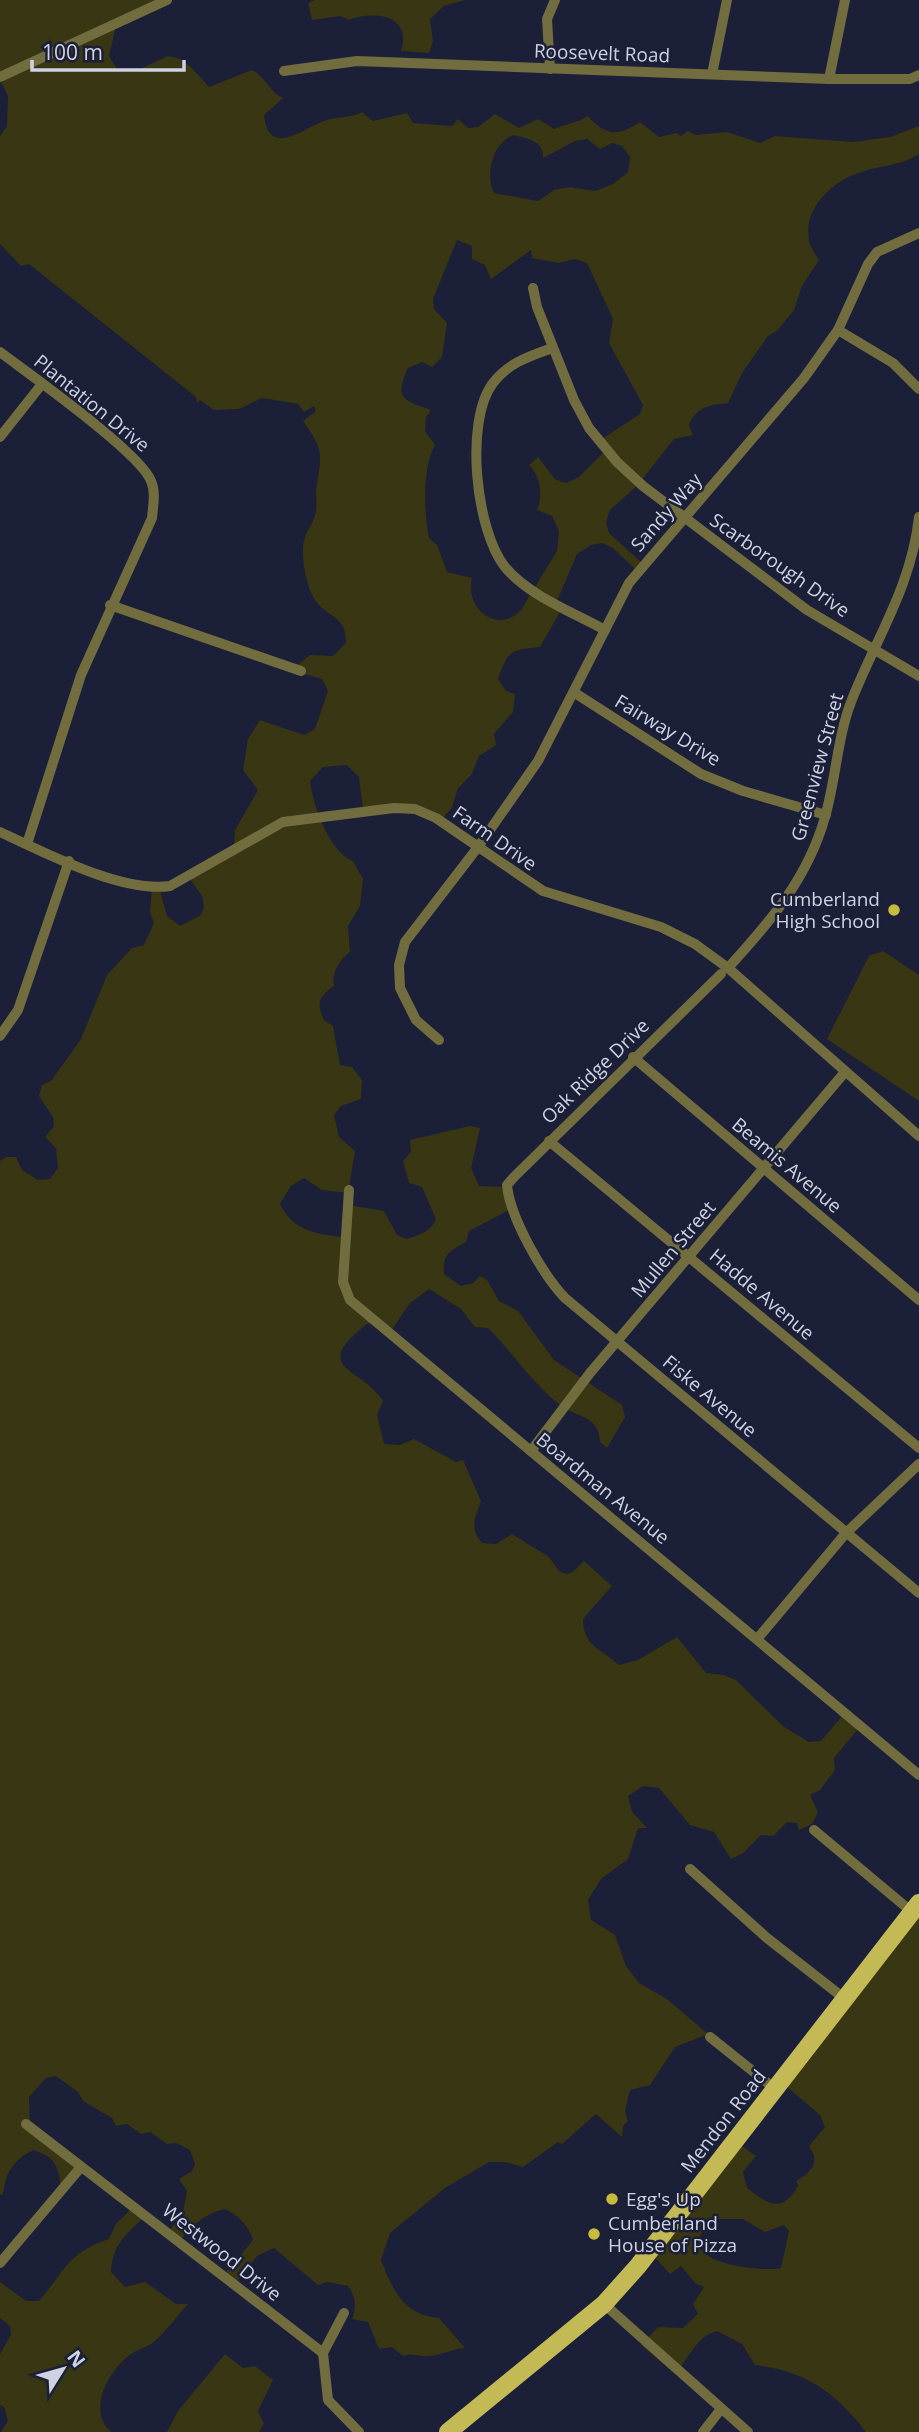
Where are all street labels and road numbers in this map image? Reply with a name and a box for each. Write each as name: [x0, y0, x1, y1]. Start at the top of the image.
street label: Roosevelt Road: [533, 38, 671, 68]
street label: Plantation Drive: [29, 348, 155, 458]
street label: Sandy Way: [625, 467, 708, 557]
street label: Scarborough Drive: [705, 507, 855, 623]
street label: Fairway Drive: [610, 688, 726, 772]
street label: Greenview Street: [785, 690, 849, 844]
street label: Farm Drive: [448, 799, 542, 877]
street label: Oak Ridge Drive: [535, 1013, 655, 1129]
street label: Beamis Avenue: [727, 1111, 847, 1219]
street label: Mullen Street: [625, 1195, 721, 1303]
street label: Hadde Avenue: [704, 1242, 820, 1346]
street label: Fiske Avenue: [657, 1349, 763, 1443]
street label: Boardman Avenue: [531, 1426, 675, 1550]
street label: Mendon Road: [674, 2064, 772, 2178]
street label: Westwood Drive: [157, 2197, 287, 2307]

